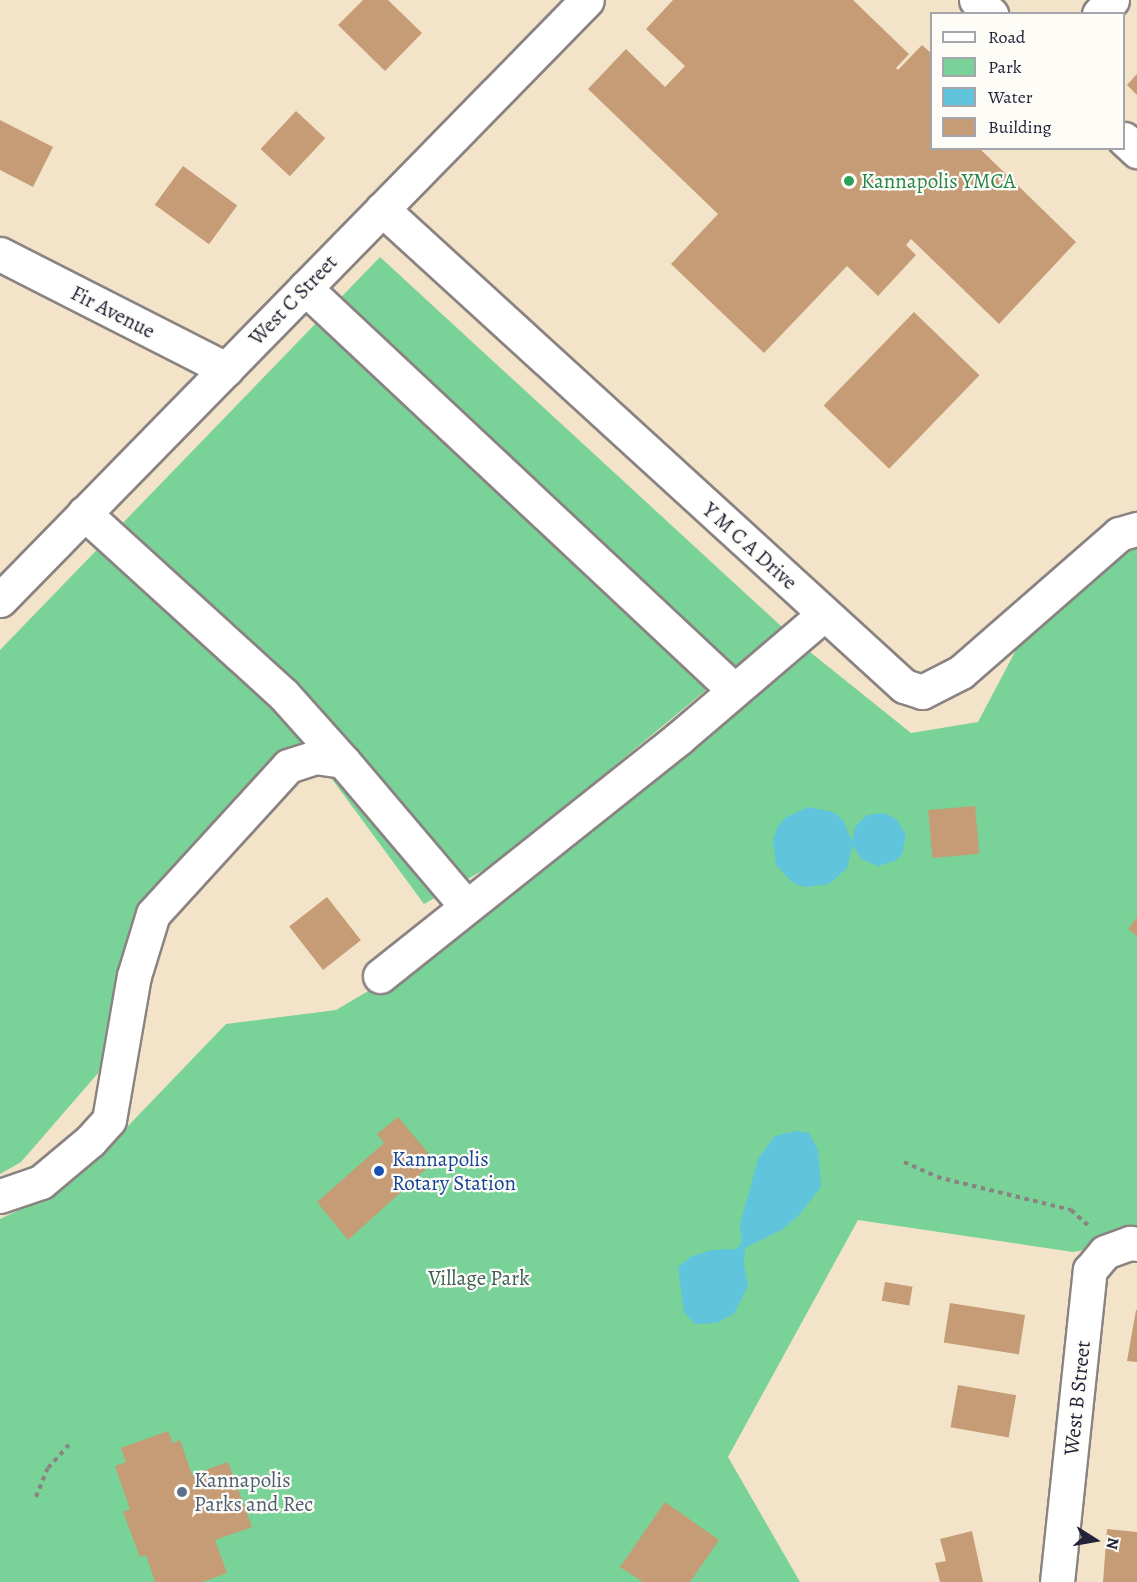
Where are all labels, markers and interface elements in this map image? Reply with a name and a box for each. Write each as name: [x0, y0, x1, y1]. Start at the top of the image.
legend: [930, 12, 1125, 150]
text: Road: [988, 25, 1025, 49]
text: Park: [988, 55, 1022, 79]
text: Water: [988, 85, 1033, 109]
text: Building: [988, 115, 1052, 139]
place label: Kannapolis YMCA: [861, 168, 1016, 194]
marker: Kannapolis YMCA: [842, 174, 856, 188]
street label: West C Street: [244, 250, 342, 350]
street label: Fir Avenue: [67, 280, 159, 344]
street label: Y M C A Drive: [698, 497, 802, 595]
place label: Kannapolis Rotary Station: [392, 1146, 516, 1196]
marker: Kannapolis Rotary Station: [370, 1162, 388, 1180]
park label: Village Park: [428, 1265, 530, 1291]
street label: West B Street: [1058, 1339, 1096, 1457]
place label: Kannapolis Parks and Rec: [194, 1467, 313, 1517]
marker: Kannapolis Parks and Rec: [175, 1485, 189, 1499]
north arrow: [1065, 1510, 1125, 1570]
text: N: [1101, 1536, 1125, 1551]

